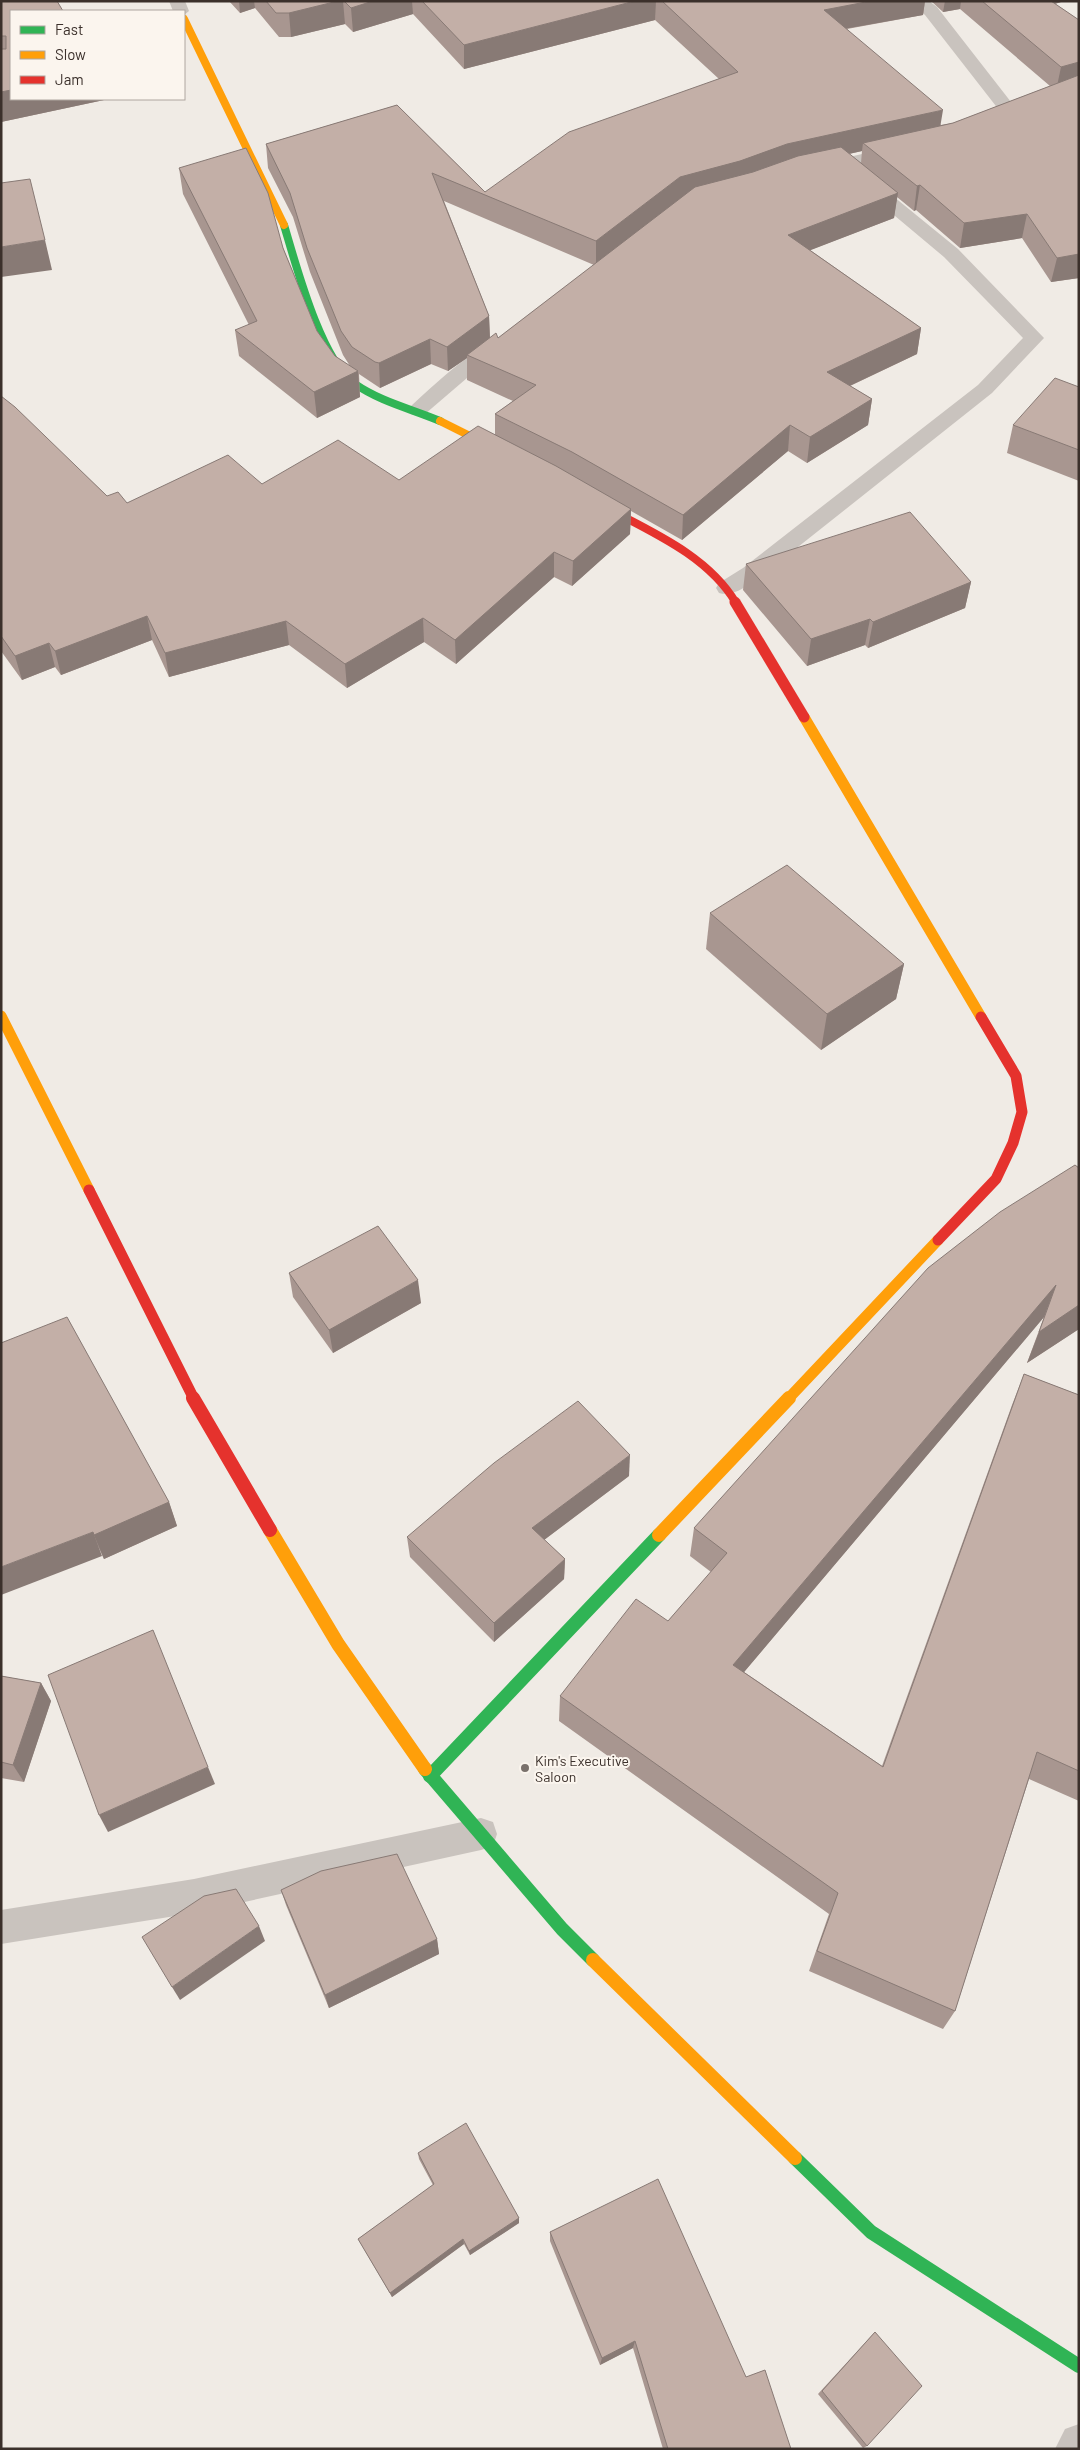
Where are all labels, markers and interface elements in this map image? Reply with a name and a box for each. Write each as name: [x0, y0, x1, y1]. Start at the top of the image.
legend: [10, 10, 185, 100]
text: Fast: [55, 20, 83, 38]
text: Slow: [55, 45, 86, 63]
text: Jam: [55, 70, 84, 88]
place label: Kim's Executive Saloon: [535, 1752, 629, 1785]
marker: Kim's Executive Saloon: [519, 1762, 531, 1774]

